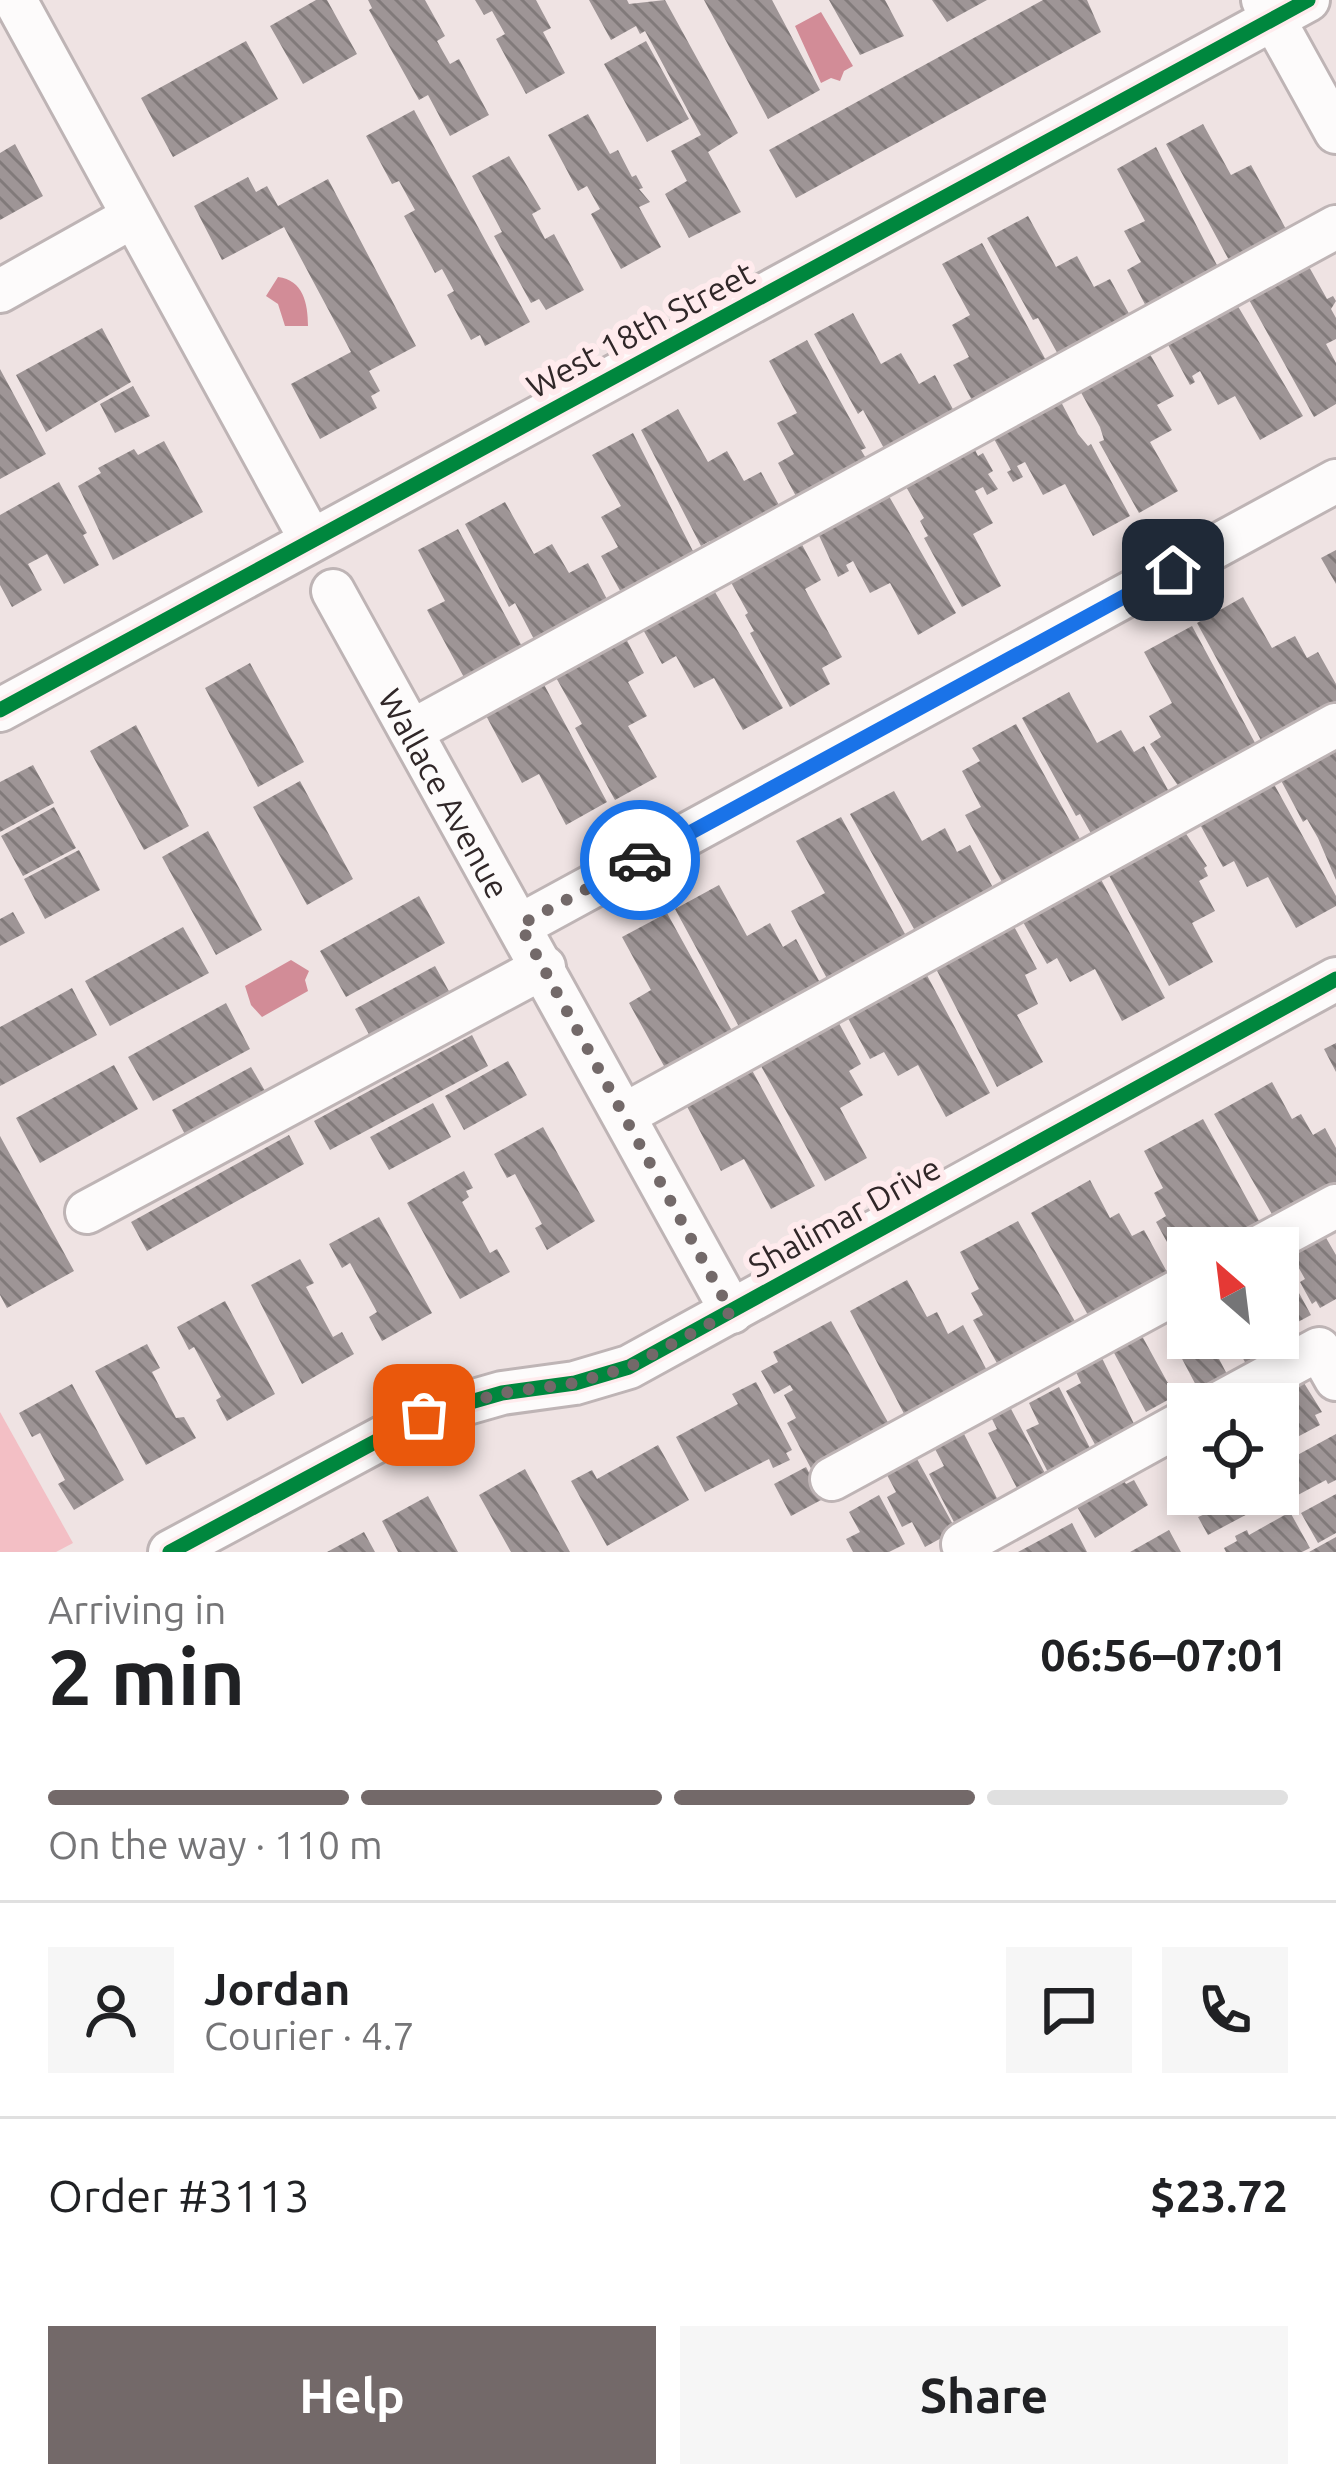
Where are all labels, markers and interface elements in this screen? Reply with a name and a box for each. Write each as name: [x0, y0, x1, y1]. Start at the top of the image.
street label: West 18th Street: [520, 254, 760, 404]
pin: [1122, 519, 1224, 621]
icon: home: [1140, 537, 1206, 603]
street label: Wallace Avenue: [372, 682, 518, 904]
courier: [580, 800, 700, 920]
icon: car: [607, 827, 673, 893]
street label: Shalimar Drive: [742, 1148, 946, 1284]
north arrow: [1167, 1227, 1299, 1359]
map controls: [1167, 1227, 1299, 1515]
pin: [373, 1364, 475, 1466]
icon: bag: [391, 1382, 457, 1448]
button: locate: [1167, 1383, 1299, 1515]
text: Arriving in: [48, 1588, 226, 1631]
text: 06:56–07:01: [1040, 1629, 1288, 1680]
text: 2 min: [48, 1632, 245, 1720]
text: On the way · 110 m: [48, 1823, 383, 1866]
button: person: [48, 1947, 174, 2073]
button: chat: [1006, 1947, 1132, 2073]
button: phone: [1162, 1947, 1288, 2073]
text: Jordan: [204, 1963, 350, 2014]
text: Courier · 4.7: [204, 2014, 415, 2057]
text: Order #3113: [48, 2170, 310, 2221]
text: $23.72: [1150, 2170, 1288, 2221]
button: Help: [48, 2326, 656, 2464]
button: Share: [680, 2326, 1288, 2464]

